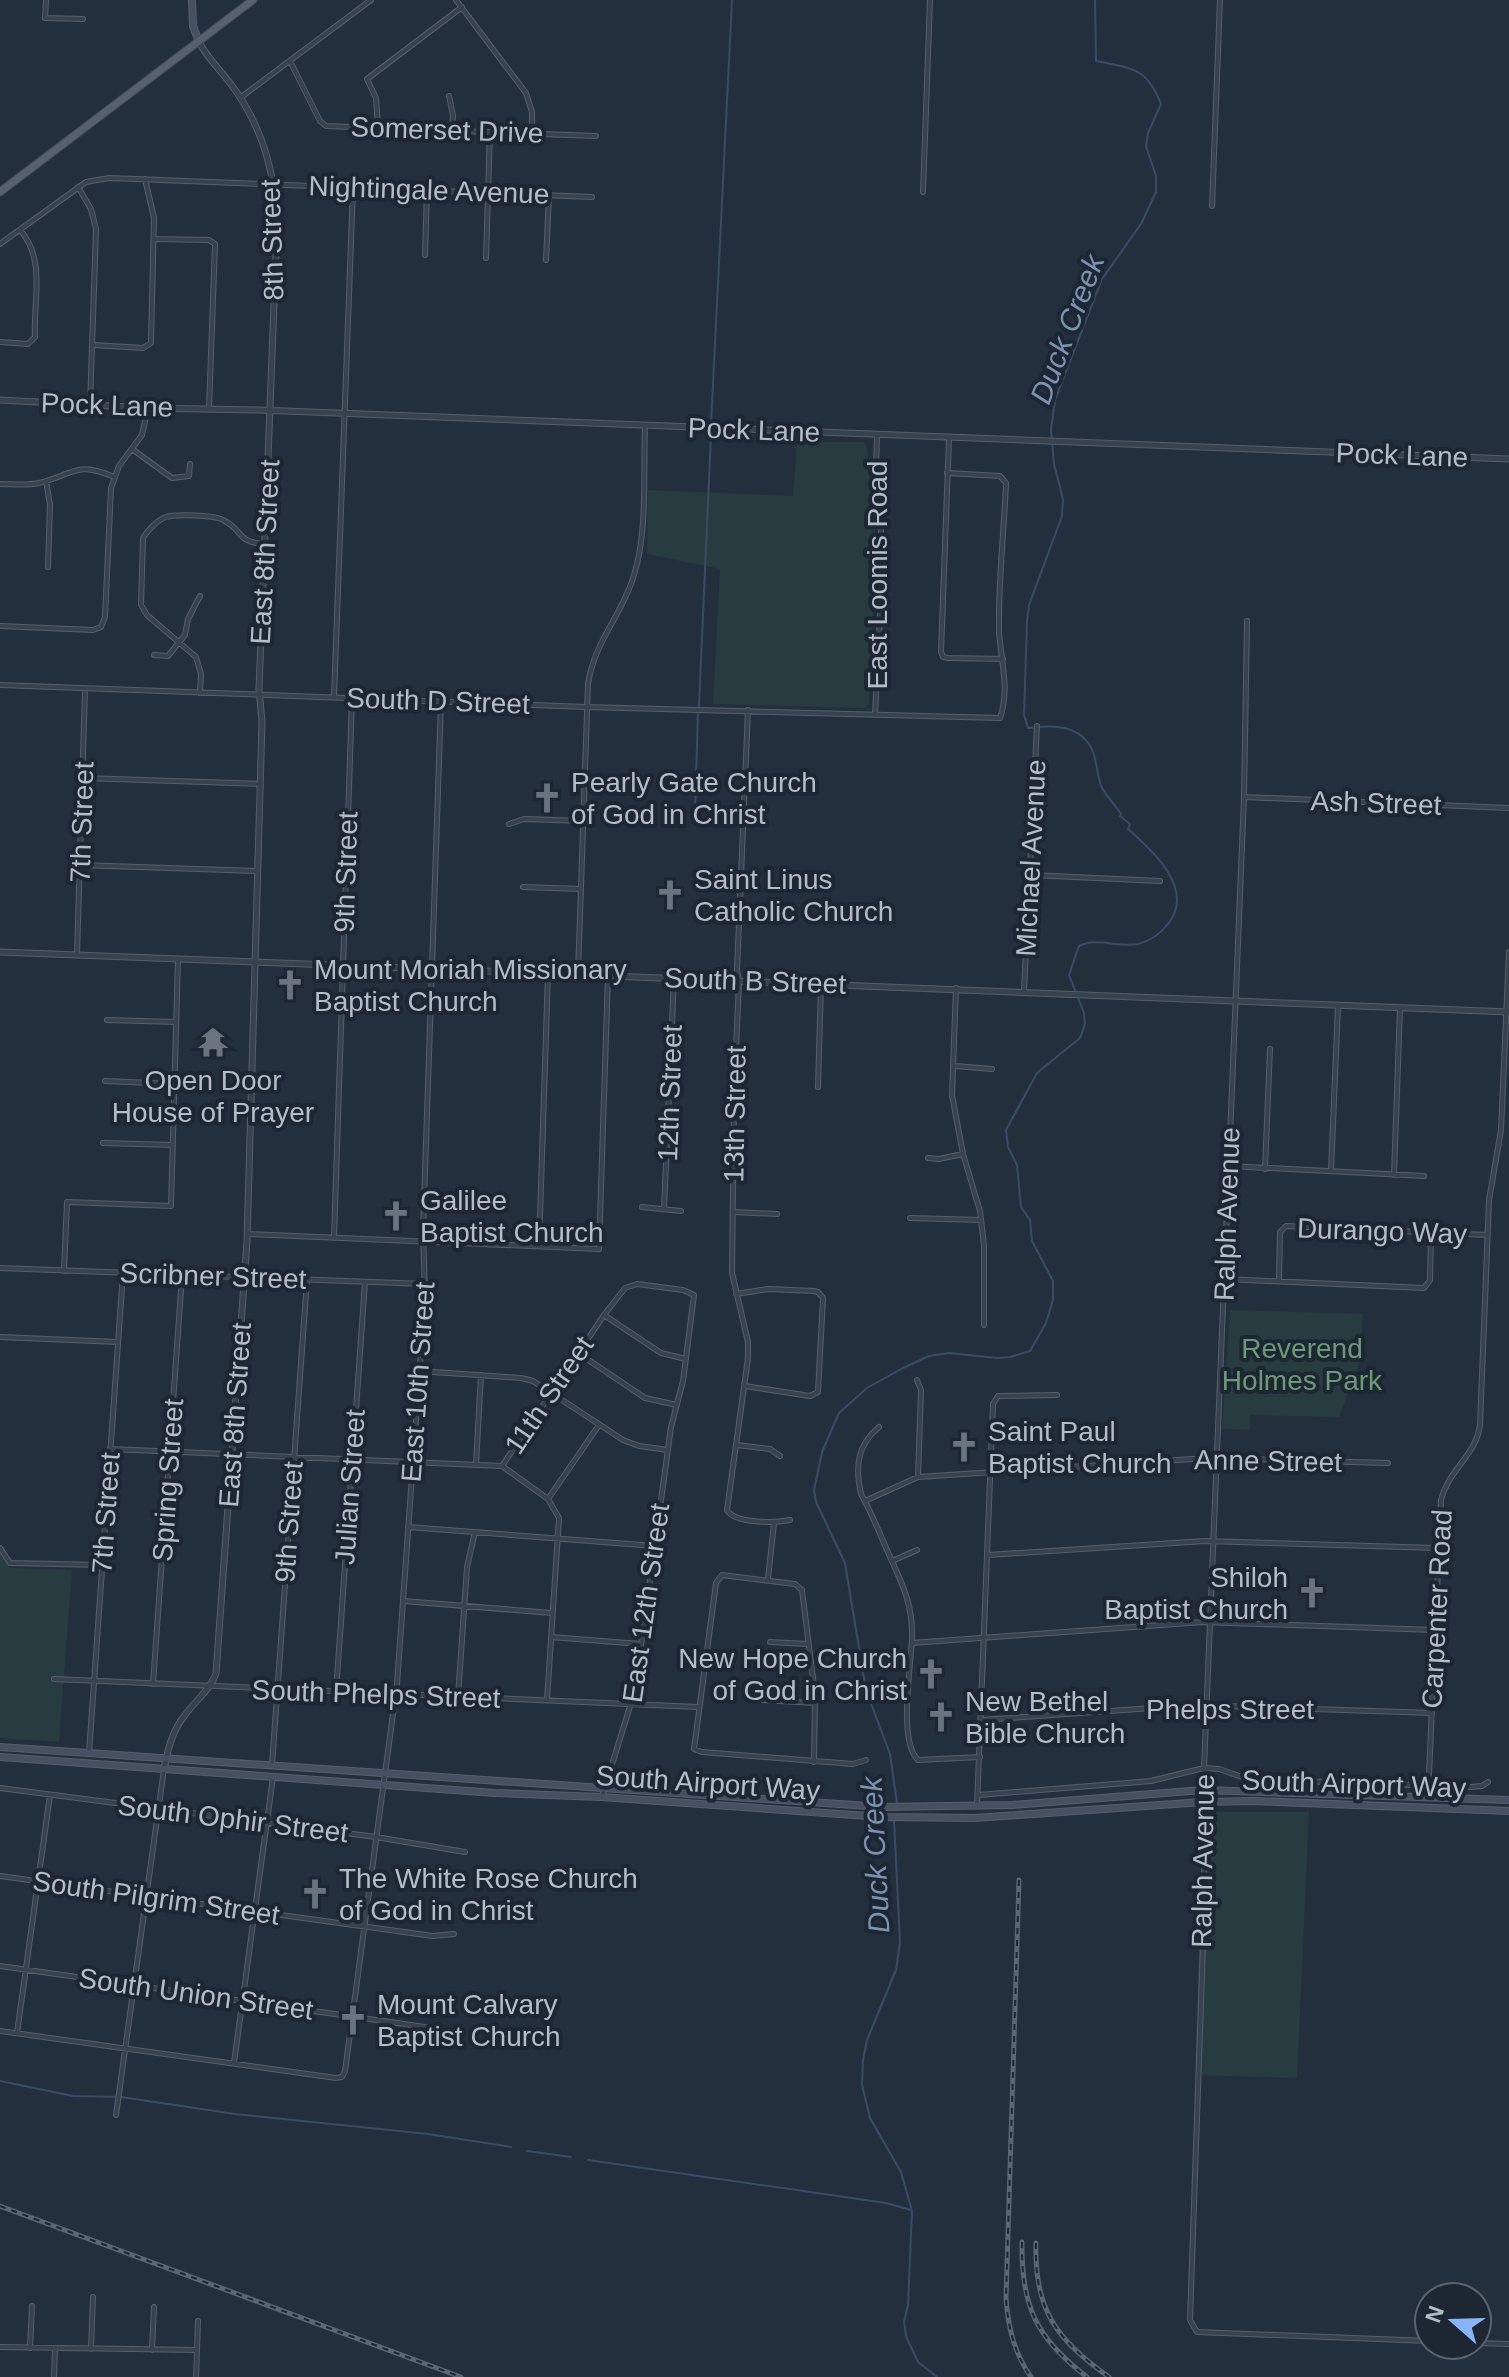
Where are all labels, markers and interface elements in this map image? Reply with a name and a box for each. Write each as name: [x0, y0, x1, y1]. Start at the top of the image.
street label: Somerset Drive: [350, 111, 544, 149]
street label: Nightingale Avenue: [308, 170, 550, 210]
street label: 8th Street: [254, 179, 290, 301]
water label: Duck Creek: [1024, 248, 1111, 408]
street label: Pock Lane: [40, 387, 174, 423]
street label: Pock Lane: [687, 412, 821, 448]
street label: Pock Lane: [1335, 437, 1469, 473]
street label: East 8th Street: [245, 458, 285, 645]
street label: East Loomis Road: [862, 461, 893, 689]
street label: South D Street: [346, 682, 531, 720]
street label: Michael Avenue: [1010, 759, 1052, 957]
street label: 7th Street: [64, 761, 100, 883]
place label: Pearly Gate Church of God in Christ: [571, 767, 817, 830]
church icon: Pearly Gate Church of God in Christ: [530, 781, 564, 815]
street label: Ash Street: [1310, 785, 1442, 821]
street label: 9th Street: [328, 811, 364, 933]
place label: Saint Linus Catholic Church: [694, 864, 893, 927]
church icon: Saint Linus Catholic Church: [653, 878, 687, 912]
place label: Mount Moriah Missionary Baptist Church: [314, 954, 627, 1017]
street label: South B Street: [663, 962, 847, 1000]
church icon: Mount Moriah Missionary Baptist Church: [273, 968, 307, 1002]
street label: 12th Street: [652, 1024, 688, 1162]
temple icon: Open Door House of Prayer: [196, 1025, 230, 1059]
street label: 13th Street: [718, 1045, 752, 1183]
place label: Open Door House of Prayer: [112, 1065, 314, 1128]
street label: Ralph Avenue: [1208, 1127, 1246, 1301]
place label: Galilee Baptist Church: [420, 1185, 604, 1248]
church icon: Galilee Baptist Church: [379, 1199, 413, 1233]
street label: Durango Way: [1296, 1213, 1468, 1249]
street label: Scribner Street: [119, 1257, 307, 1295]
street label: East 10th Street: [396, 1281, 440, 1483]
street label: East 8th Street: [213, 1321, 257, 1508]
street label: 11th Street: [498, 1330, 600, 1460]
park label: Reverend Holmes Park: [1222, 1333, 1383, 1396]
street label: Spring Street: [147, 1397, 189, 1563]
street label: Julian Street: [329, 1408, 371, 1566]
place label: Saint Paul Baptist Church: [988, 1416, 1172, 1479]
church icon: Saint Paul Baptist Church: [947, 1430, 981, 1464]
street label: Anne Street: [1194, 1444, 1342, 1478]
street label: 7th Street: [86, 1451, 126, 1575]
street label: 9th Street: [269, 1460, 309, 1584]
street label: East 12th Street: [617, 1501, 675, 1705]
street label: Carpenter Road: [1416, 1509, 1458, 1709]
place label: Shiloh Baptist Church: [1104, 1562, 1288, 1625]
church icon: Shiloh Baptist Church: [1295, 1576, 1329, 1610]
place label: New Hope Church of God in Christ: [678, 1643, 907, 1706]
church icon: New Hope Church of God in Christ: [914, 1657, 948, 1691]
street label: South Phelps Street: [251, 1674, 501, 1714]
place label: New Bethel Bible Church: [965, 1686, 1125, 1749]
street label: Phelps Street: [1146, 1694, 1314, 1725]
church icon: New Bethel Bible Church: [924, 1700, 958, 1734]
street label: South Airport Way: [595, 1760, 821, 1806]
street label: South Airport Way: [1241, 1765, 1467, 1803]
water label: Duck Creek: [854, 1774, 896, 1934]
street label: Ralph Avenue: [1186, 1774, 1220, 1948]
street label: South Ophir Street: [116, 1789, 350, 1849]
place label: The White Rose Church of God in Christ: [339, 1863, 638, 1926]
street label: South Pilgrim Street: [31, 1865, 282, 1931]
church icon: The White Rose Church of God in Christ: [298, 1877, 332, 1911]
street label: South Union Street: [77, 1962, 316, 2026]
place label: Mount Calvary Baptist Church: [377, 1989, 561, 2052]
church icon: Mount Calvary Baptist Church: [336, 2003, 370, 2037]
north arrow: [1413, 2281, 1493, 2361]
text: N: [1420, 2303, 1449, 2326]

